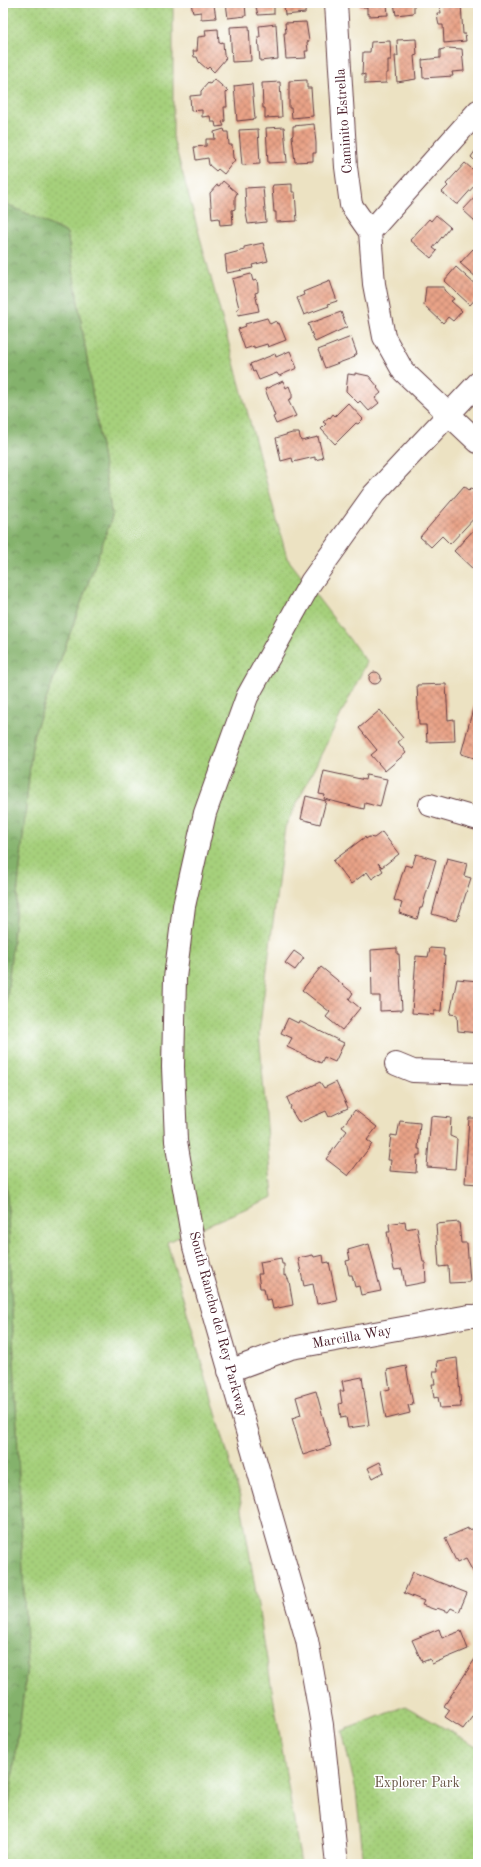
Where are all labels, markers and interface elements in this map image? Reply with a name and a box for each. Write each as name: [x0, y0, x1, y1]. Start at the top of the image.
street label: Caminito Estrella: [333, 68, 355, 174]
street label: South Rancho del Rey Parkway: [186, 1230, 250, 1419]
street label: Marcilla Way: [311, 1323, 393, 1351]
park label: Explorer Park: [374, 1776, 460, 1790]

